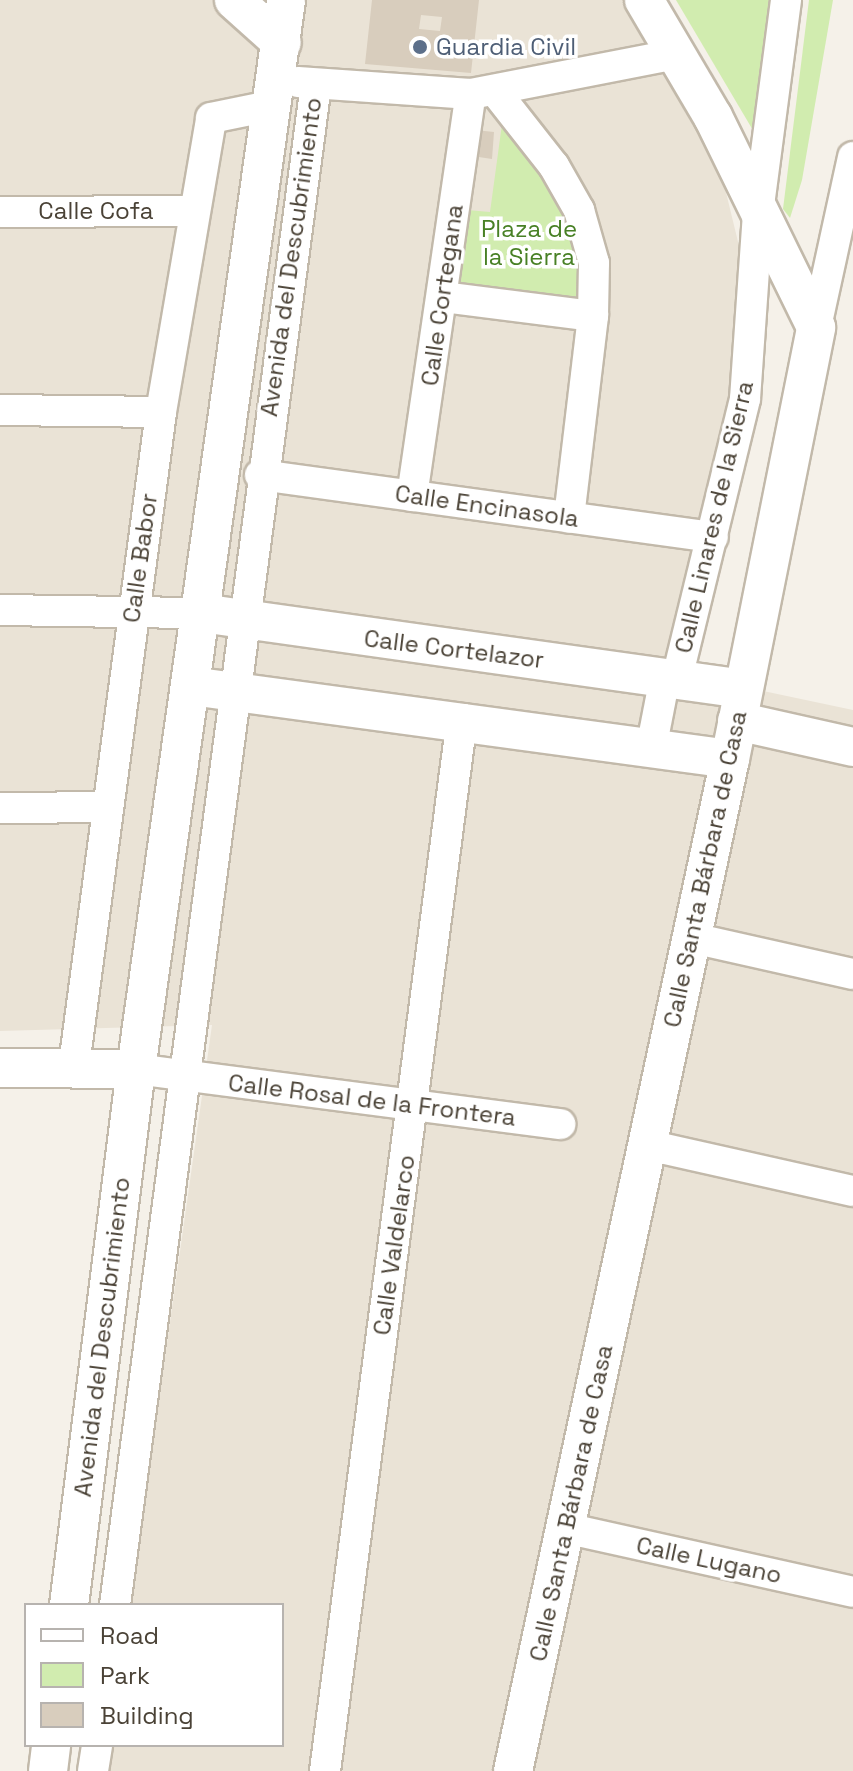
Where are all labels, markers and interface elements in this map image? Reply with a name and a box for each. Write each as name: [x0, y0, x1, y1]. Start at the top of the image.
place label: Guardia Civil: [436, 33, 576, 61]
marker: Guardia Civil: [411, 38, 429, 56]
street label: Avenida del Descubrimiento: [254, 96, 328, 418]
street label: Calle Cofa: [38, 197, 154, 225]
street label: Calle Cortegana: [415, 202, 469, 388]
park label: Plaza de la Sierra: [481, 215, 577, 271]
street label: Calle Linares de la Sierra: [669, 378, 759, 656]
street label: Calle Encinasola: [393, 479, 581, 533]
street label: Calle Babor: [117, 491, 163, 625]
street label: Calle Cortelazor: [362, 624, 546, 674]
street label: Calle Santa Bárbara de Casa: [657, 708, 753, 1030]
street label: Calle Rosal de la Frontera: [227, 1068, 517, 1132]
street label: Calle Valdelarco: [367, 1153, 421, 1337]
street label: Avenida del Descubrimiento: [68, 1176, 136, 1498]
street label: Calle Santa Bárbara de Casa: [523, 1342, 619, 1664]
street label: Calle Lugano: [634, 1531, 784, 1589]
legend: [24, 1603, 284, 1747]
text: Road: [100, 1620, 159, 1651]
text: Park: [100, 1660, 150, 1691]
text: Building: [100, 1700, 194, 1731]

